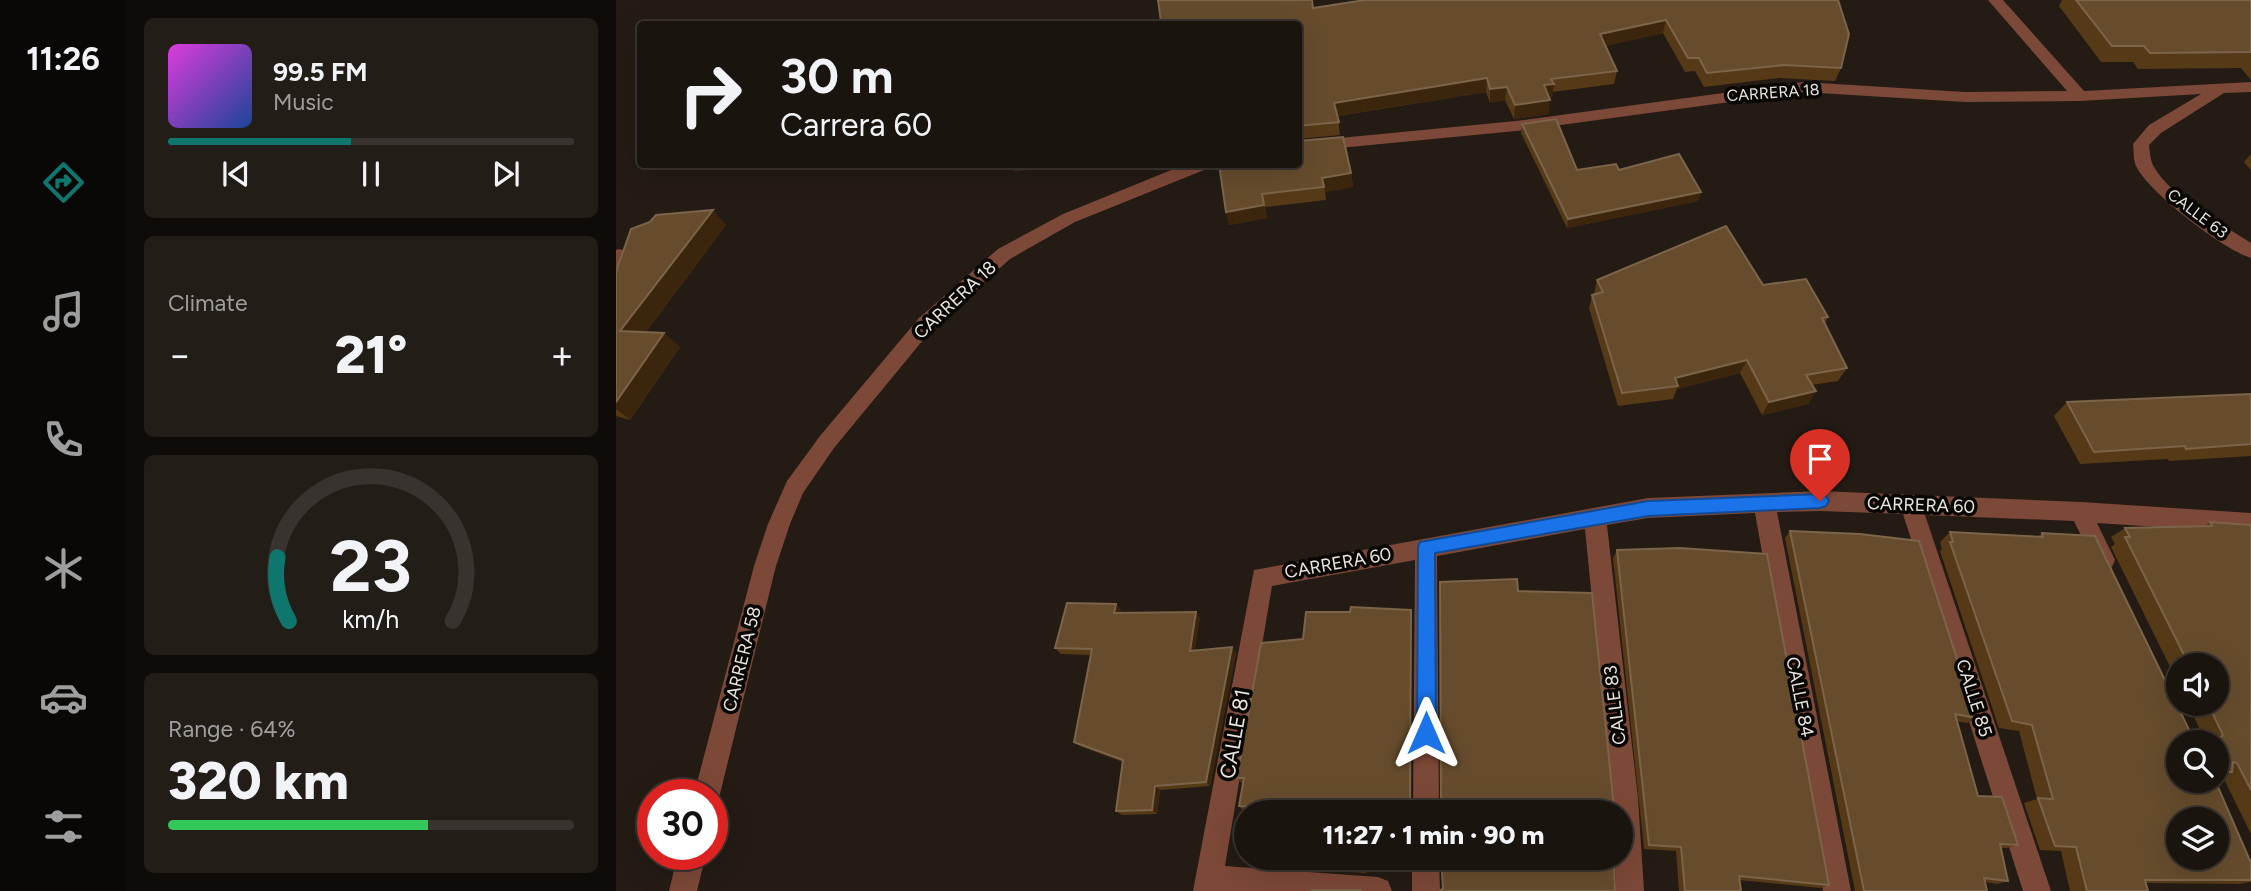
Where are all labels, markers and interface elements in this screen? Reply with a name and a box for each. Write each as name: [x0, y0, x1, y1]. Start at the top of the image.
text: 11:26: [26, 40, 100, 78]
text: 30 m: [780, 46, 893, 105]
icon: right: [665, 49, 756, 140]
text: 99.5 FM: [273, 56, 368, 88]
street label: CARRERA 18: [1726, 80, 1820, 105]
text: Music: [273, 88, 334, 116]
text: Carrera 60: [780, 106, 932, 144]
icon: previous: [217, 155, 255, 193]
icon: pause: [352, 155, 390, 193]
icon: next: [487, 155, 525, 193]
icon: directions: [39, 158, 88, 207]
street label: CALLE 63: [2164, 185, 2231, 242]
street label: CARRERA 18: [909, 256, 1001, 344]
icon: music: [39, 287, 88, 336]
text: Climate: [168, 289, 247, 317]
text: 21°: [335, 324, 407, 386]
text: −: [168, 332, 192, 378]
text: +: [550, 332, 574, 378]
icon: phone: [39, 415, 88, 464]
pin: [1790, 429, 1850, 501]
icon: arrive: [1801, 440, 1839, 478]
street label: CARRERA 60: [1867, 492, 1975, 518]
text: 23: [330, 522, 412, 609]
street label: CARRERA 60: [1283, 543, 1393, 583]
icon: climate: [39, 544, 88, 593]
text: km/h: [342, 603, 400, 633]
street label: CARRERA 58: [718, 604, 766, 714]
map controls: [2166, 653, 2229, 870]
button: sound: [2166, 653, 2229, 716]
street label: CALLE 84: [1781, 655, 1819, 739]
street label: CALLE 85: [1951, 656, 1997, 740]
street label: CALLE 83: [1599, 664, 1631, 746]
icon: car: [39, 673, 88, 722]
street label: CALLE 81: [1214, 687, 1255, 781]
position arrow: [1389, 696, 1463, 770]
text: Range · 64%: [168, 715, 296, 743]
button: search: [2166, 730, 2229, 793]
text: 320 km: [168, 750, 349, 812]
speed limit sign: 30: [637, 779, 728, 870]
icon: filters: [39, 802, 88, 851]
button: layers: [2166, 807, 2229, 870]
text: 11:27 · 1 min · 90 m: [1323, 819, 1544, 851]

